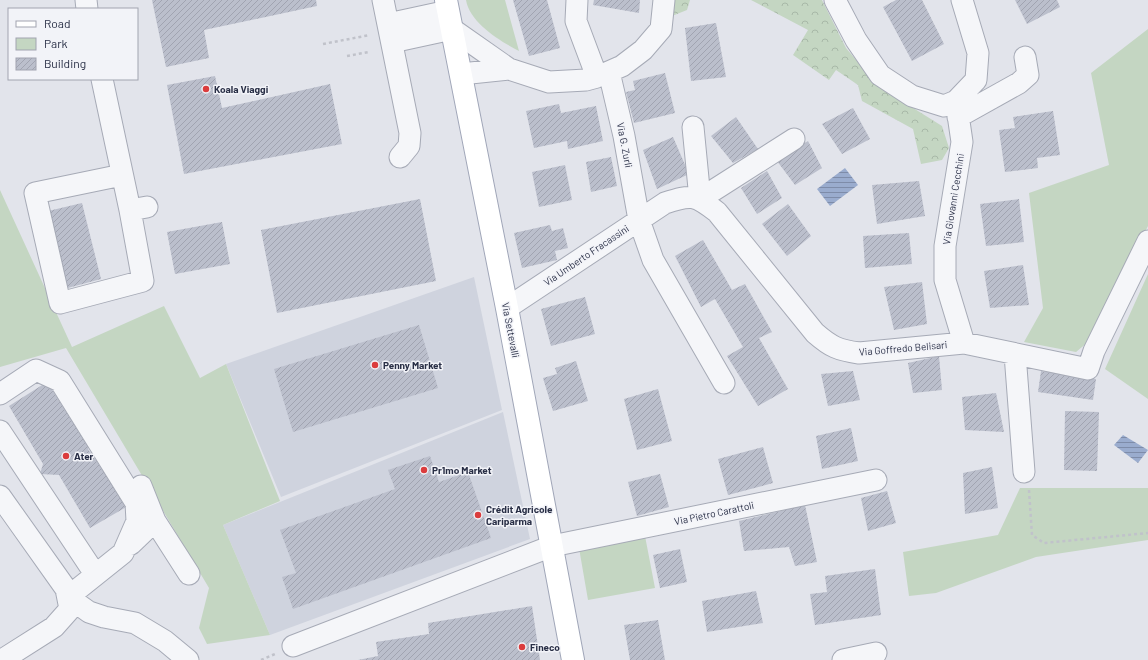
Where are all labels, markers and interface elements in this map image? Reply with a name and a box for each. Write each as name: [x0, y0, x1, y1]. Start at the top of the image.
legend: [8, 8, 138, 80]
text: Road: [44, 16, 71, 30]
text: Park: [44, 36, 68, 50]
text: Building: [44, 56, 86, 70]
place label: Koala Viaggi: [214, 83, 269, 95]
marker: Koala Viaggi: [201, 84, 211, 94]
street label: Via G. Zurli: [615, 121, 635, 169]
street label: Via Giovanni Cecchini: [940, 153, 966, 245]
street label: Via Umberto Fracassini: [541, 222, 631, 288]
street label: Via Settevalli: [500, 301, 522, 359]
street label: Via Goffredo Belisari: [858, 338, 948, 358]
place label: Penny Market: [383, 359, 442, 371]
marker: Penny Market: [370, 360, 380, 370]
place label: Ater: [74, 450, 94, 462]
marker: Ater: [61, 451, 71, 461]
place label: Pr1mo Market: [432, 464, 492, 476]
marker: Pr1mo Market: [419, 465, 429, 475]
street label: Via Pietro Carattoli: [673, 499, 755, 527]
place label: Crédit Agricole Cariparma: [486, 503, 553, 527]
marker: Crédit Agricole Cariparma: [473, 510, 483, 520]
place label: Fineco: [530, 641, 560, 653]
marker: Fineco: [517, 642, 527, 652]

